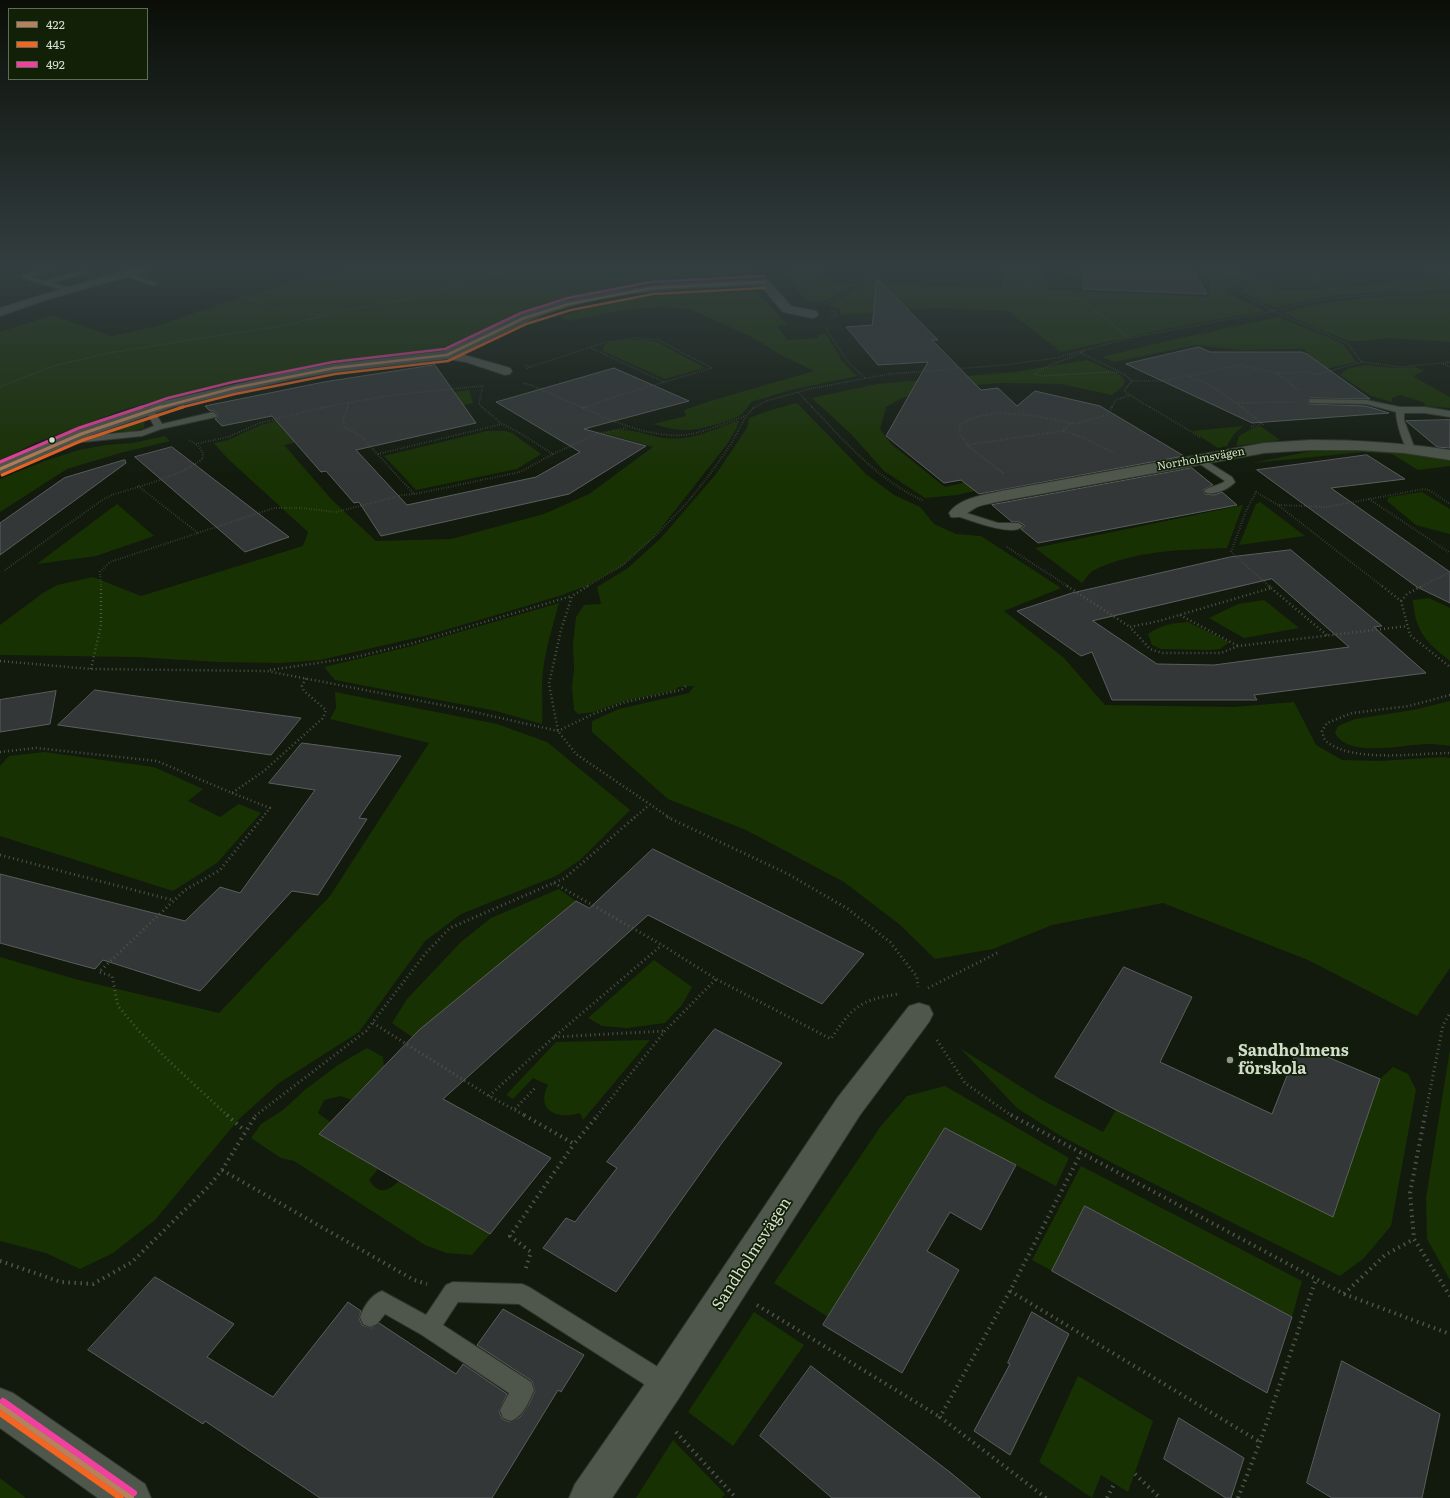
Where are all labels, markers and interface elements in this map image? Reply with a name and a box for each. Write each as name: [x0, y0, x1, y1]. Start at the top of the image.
legend: [8, 8, 148, 80]
text: 422: [46, 15, 65, 33]
text: 445: [46, 35, 65, 53]
text: 492: [46, 55, 65, 73]
unlabelled marker: [47, 435, 57, 445]
street label: Norrholmsvägen: [1156, 445, 1246, 473]
place label: Sandholmens förskola: [1238, 1041, 1349, 1079]
marker: Sandholmens förskola: [1225, 1055, 1235, 1065]
street label: Sandholmsvägen: [708, 1194, 796, 1314]

